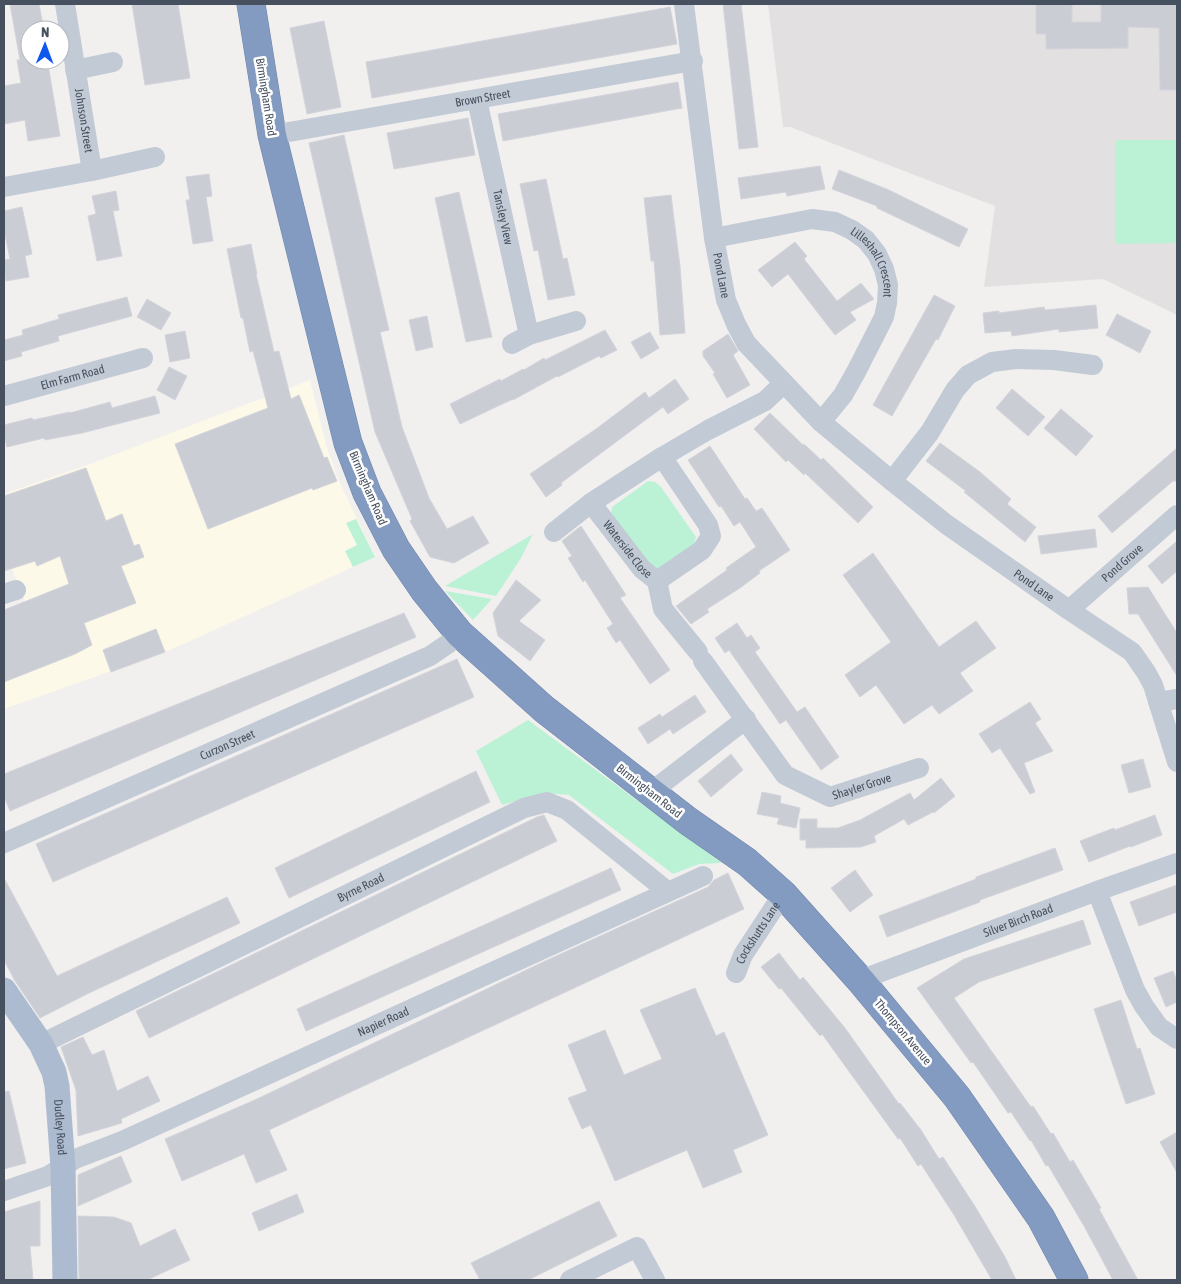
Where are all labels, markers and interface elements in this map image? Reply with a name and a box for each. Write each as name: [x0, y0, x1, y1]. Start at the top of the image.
north arrow: [20, 20, 70, 70]
text: N: [41, 24, 49, 40]
street label: Birmingham Road: [253, 57, 279, 137]
street label: Brown Street: [454, 86, 512, 110]
street label: Johnson Street: [72, 87, 96, 154]
street label: Tansley View: [490, 188, 516, 246]
street label: Lilleshall Crescent: [848, 224, 895, 298]
street label: Pond Lane: [710, 251, 732, 299]
street label: Elm Farm Road: [39, 362, 106, 393]
street label: Birmingham Road: [346, 449, 390, 527]
street label: Waterside Close: [600, 518, 655, 581]
street label: Pond Grove: [1099, 541, 1146, 585]
street label: Pond Lane: [1011, 566, 1057, 604]
street label: Curzon Street: [198, 727, 257, 763]
street label: Birmingham Road: [614, 761, 684, 821]
street label: Shayler Grove: [831, 771, 893, 803]
street label: Byrne Road: [335, 870, 386, 905]
street label: Cockshutts Lane: [733, 899, 783, 966]
street label: Silver Birch Road: [981, 901, 1055, 940]
street label: Thompson Avenue: [871, 996, 935, 1068]
street label: Napier Road: [356, 1004, 411, 1040]
street label: Dudley Road: [51, 1099, 69, 1156]

